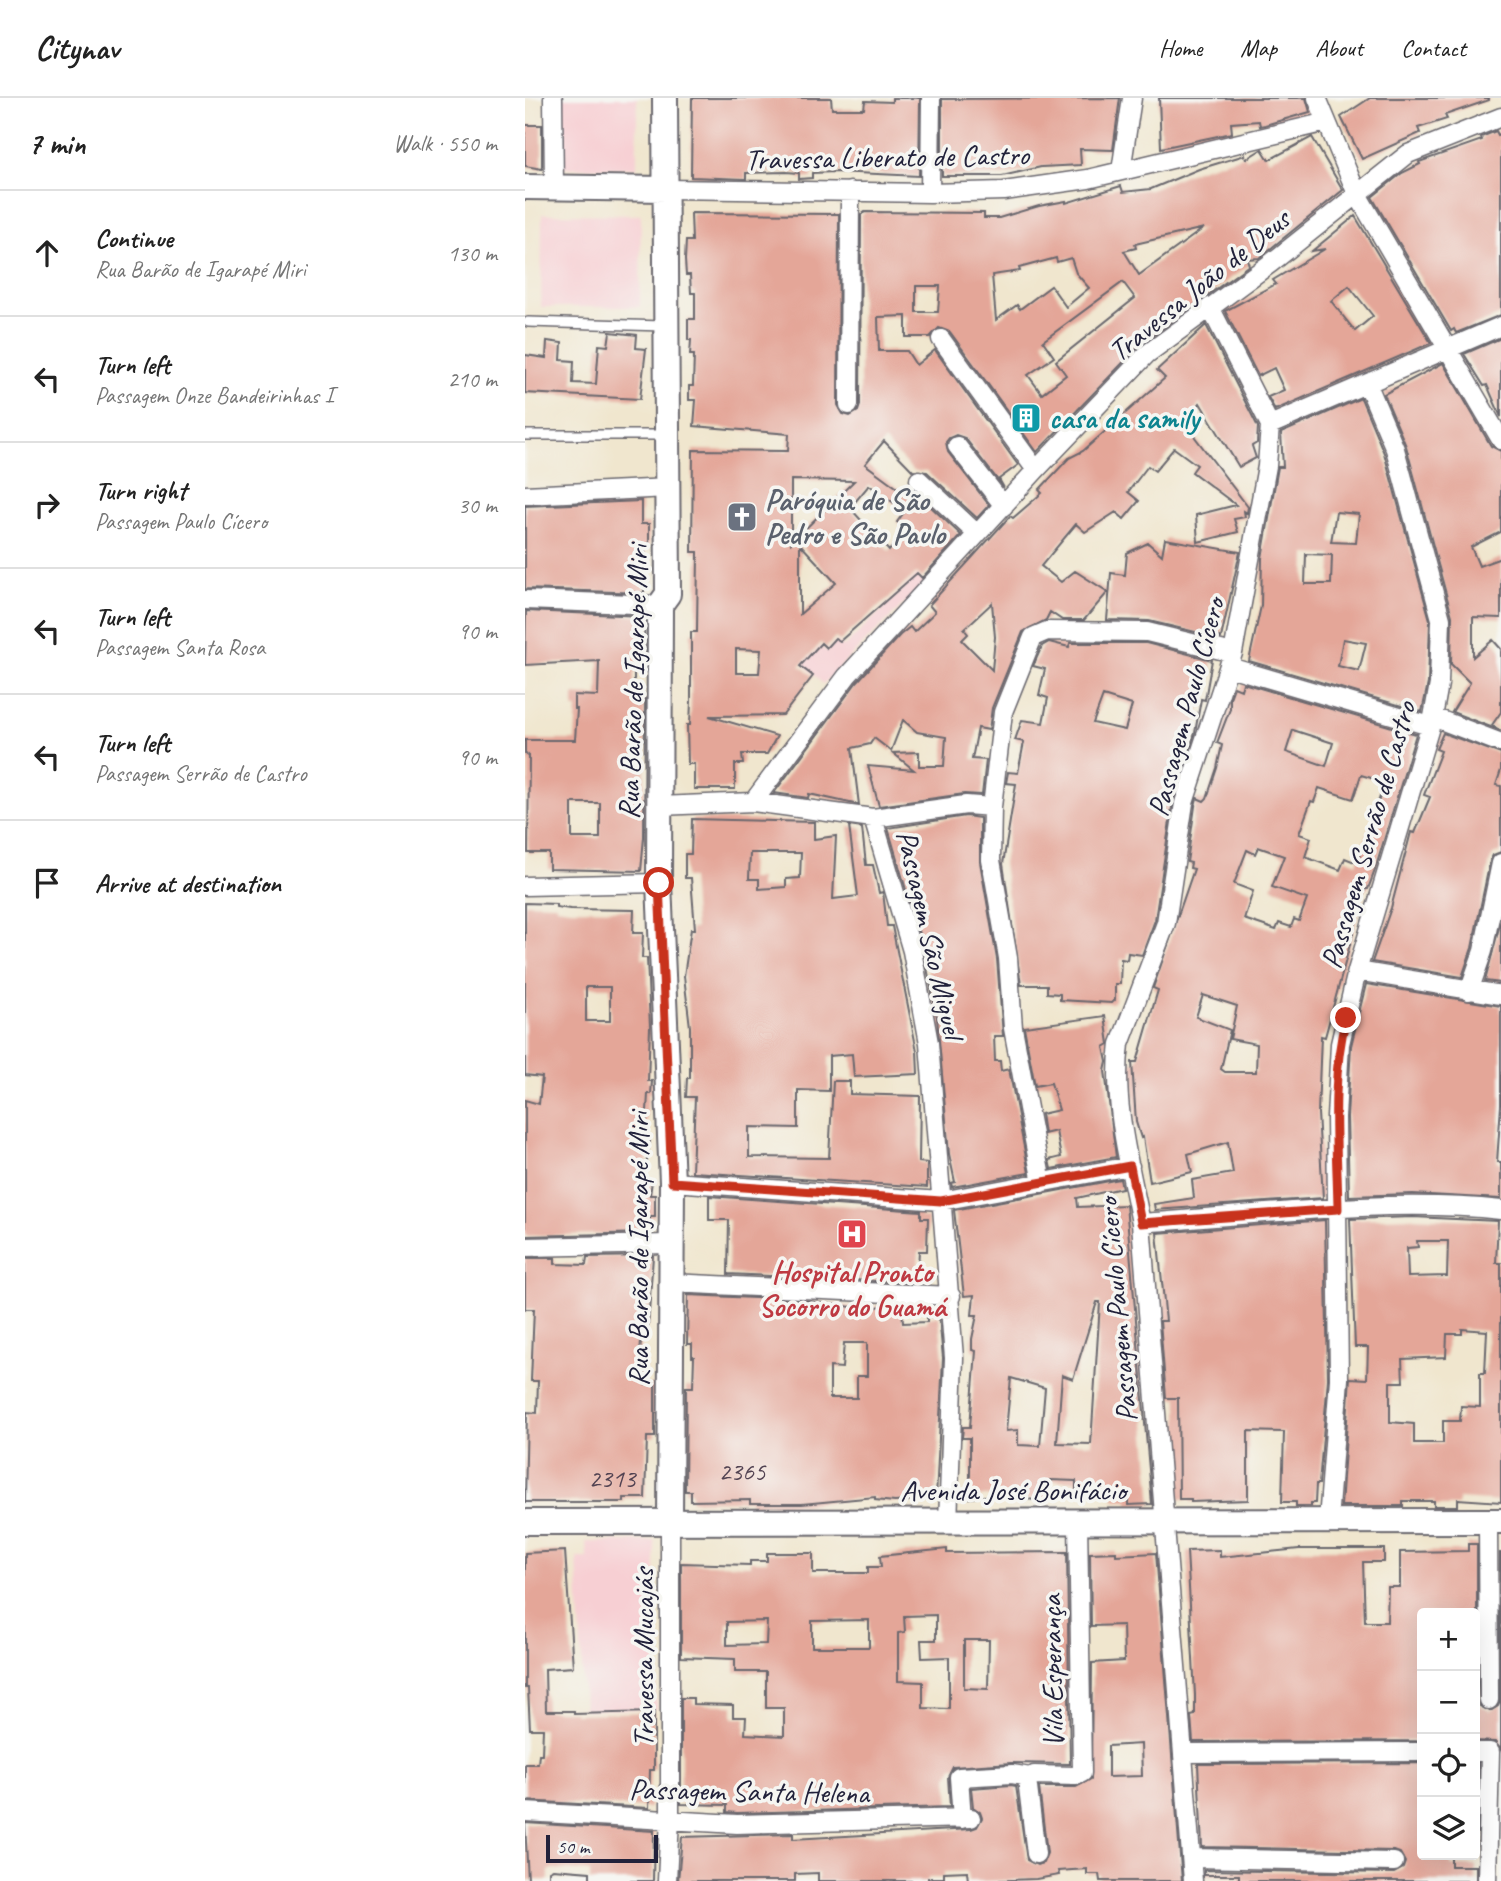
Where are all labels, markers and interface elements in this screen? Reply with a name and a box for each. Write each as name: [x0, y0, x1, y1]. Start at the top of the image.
text: Citynav: [35, 27, 119, 69]
text: Home: [1159, 33, 1202, 63]
text: Map: [1240, 33, 1277, 63]
text: About: [1315, 33, 1363, 63]
text: Contact: [1401, 33, 1466, 63]
text: 7 min: [28, 125, 85, 163]
text: Walk · 550 m: [393, 129, 497, 158]
street label: Travessa Liberato de Castro: [745, 136, 1031, 178]
street label: Travessa João de Deus: [1101, 198, 1300, 370]
text: Continue: [95, 222, 173, 255]
icon: ahead: [28, 234, 66, 272]
text: 130 m: [448, 239, 497, 268]
text: Rua Barão de Igarapé Miri: [95, 255, 306, 284]
text: Turn left: [95, 348, 170, 381]
icon: left: [28, 360, 66, 398]
text: 210 m: [448, 365, 497, 394]
text: Passagem Onze Bandeirinhas I: [95, 381, 334, 410]
place label: casa da samily: [1049, 399, 1202, 437]
building icon: casa da samily: [1009, 401, 1043, 435]
text: Turn right: [95, 474, 186, 507]
place label: Paróquia de São Pedro e São Paulo: [765, 481, 947, 553]
icon: right: [28, 486, 66, 524]
text: 30 m: [458, 491, 497, 520]
church icon: Paróquia de São Pedro e São Paulo: [725, 500, 759, 534]
text: Passagem Paulo Cícero: [95, 507, 267, 536]
street label: Rua Barão de Igarapé Miri: [609, 541, 657, 820]
street label: Passagem Paulo Cícero: [1139, 590, 1234, 820]
text: Turn left: [95, 600, 170, 633]
icon: left: [28, 612, 66, 650]
text: 90 m: [458, 617, 497, 646]
text: Passagem Santa Rosa: [95, 633, 265, 662]
street label: Passagem Serrão de Castro: [1312, 696, 1425, 973]
text: Turn left: [95, 726, 170, 759]
icon: left: [28, 738, 66, 776]
text: 90 m: [458, 743, 497, 772]
text: Passagem Serrão de Castro: [95, 759, 307, 788]
street label: Passagem São Miguel: [888, 826, 973, 1046]
icon: arrive: [28, 864, 66, 902]
text: Arrive at destination: [95, 867, 281, 900]
route start: [643, 867, 674, 898]
route end: [1330, 1002, 1361, 1033]
street label: Rua Barão de Igarapé Miri: [619, 1108, 657, 1386]
street label: Passagem Paulo Cícero: [1088, 1193, 1146, 1423]
hospital icon: Hospital Pronto Socorro do Guamá: [835, 1217, 869, 1251]
place label: Hospital Pronto Socorro do Guamá: [758, 1253, 948, 1325]
house number: 2365: [719, 1455, 767, 1488]
house number: 2313: [589, 1462, 638, 1495]
street label: Avenida José Bonifácio: [900, 1471, 1129, 1509]
street label: Travessa Mucajás: [624, 1566, 662, 1748]
street label: Vila Esperança: [1032, 1592, 1072, 1748]
map controls: [1417, 1608, 1480, 1860]
button: +: [1417, 1608, 1480, 1671]
button: −: [1417, 1671, 1480, 1734]
button: locate: [1417, 1734, 1480, 1797]
street label: Passagem Santa Helena: [629, 1770, 871, 1812]
button: layers: [1417, 1797, 1480, 1860]
scale bar: [546, 1832, 658, 1864]
text: 50 m: [557, 1835, 589, 1859]

